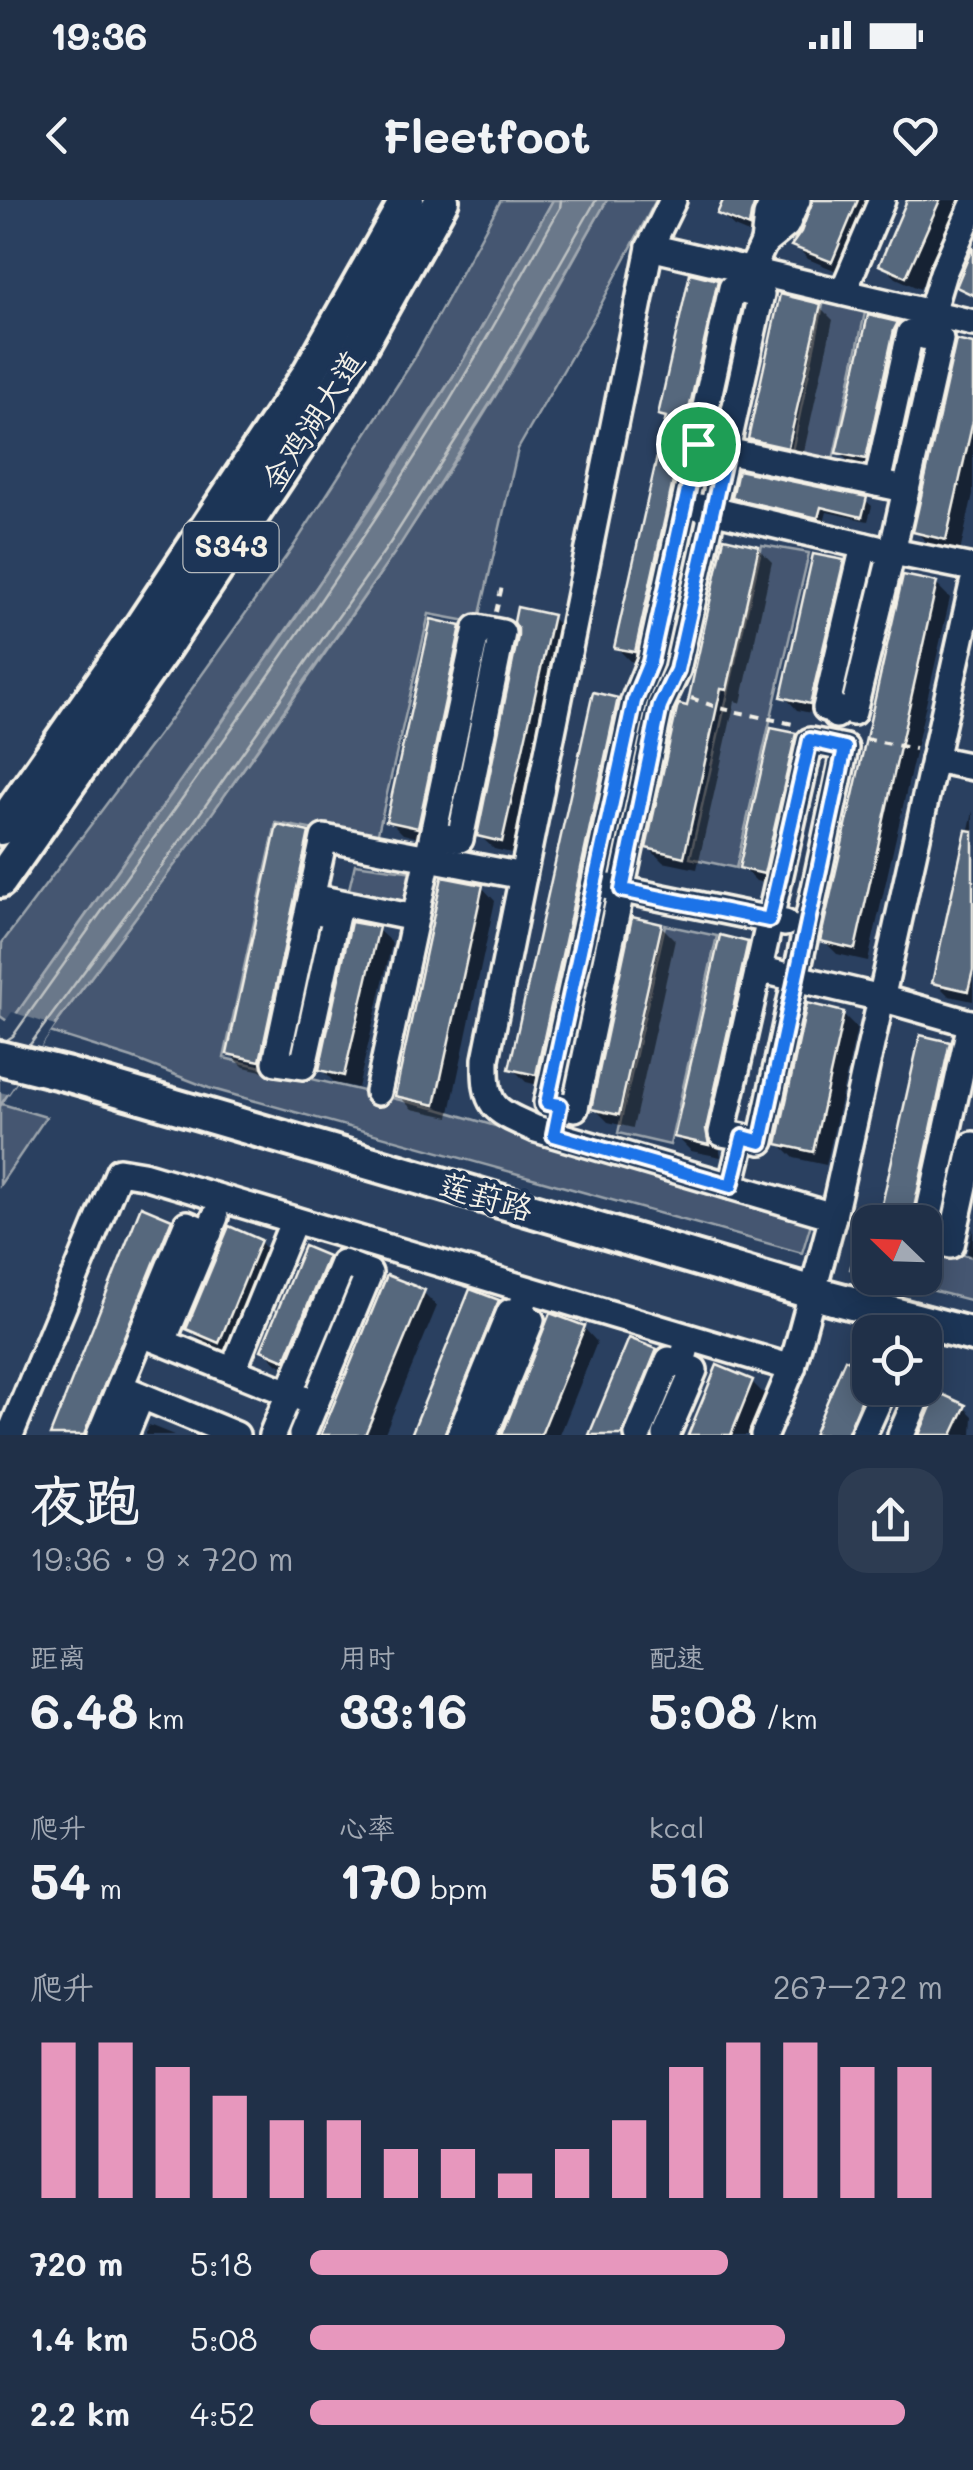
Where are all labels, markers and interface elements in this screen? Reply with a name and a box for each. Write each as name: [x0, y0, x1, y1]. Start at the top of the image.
text: 19:36: [50, 10, 148, 60]
text: Fleetfoot: [382, 106, 591, 164]
icon: back: [30, 108, 85, 163]
icon: heart: [888, 108, 943, 163]
street label: 金鸡湖大道: [250, 341, 373, 498]
pin: [656, 402, 741, 487]
icon: arrive: [671, 417, 726, 472]
road number: S343: [184, 522, 278, 572]
street label: 莲葑路: [435, 1162, 538, 1228]
north arrow: [852, 1205, 942, 1295]
map controls: [852, 1205, 942, 1405]
button: locate: [852, 1315, 942, 1405]
text: 夜跑: [30, 1463, 140, 1535]
button: share: [838, 1468, 943, 1573]
text: 19:36 · 9 × 720 m: [30, 1537, 293, 1579]
text: 距离: [30, 1639, 86, 1675]
text: 用时: [339, 1639, 395, 1675]
text: 配速: [649, 1639, 705, 1675]
text: 6.48: [30, 1676, 138, 1742]
text: 33:16: [339, 1676, 468, 1742]
text: 5:08: [649, 1676, 757, 1742]
text: km: [138, 1700, 185, 1736]
text: /km: [757, 1700, 818, 1736]
text: 爬升: [30, 1809, 86, 1845]
text: 心率: [339, 1809, 395, 1845]
text: kcal: [649, 1809, 704, 1845]
text: 516: [649, 1845, 730, 1911]
text: 54: [30, 1846, 91, 1912]
text: 170: [339, 1846, 421, 1912]
text: m: [91, 1870, 122, 1906]
text: bpm: [421, 1870, 488, 1906]
text: 爬升: [30, 1965, 94, 2007]
text: 267–272 m: [773, 1965, 943, 2007]
text: 720 m: [30, 2242, 123, 2284]
text: 5:18: [190, 2242, 252, 2284]
text: 1.4 km: [30, 2317, 129, 2359]
text: 5:08: [190, 2317, 258, 2359]
text: 2.2 km: [30, 2392, 130, 2434]
text: 4:52: [190, 2392, 255, 2434]

